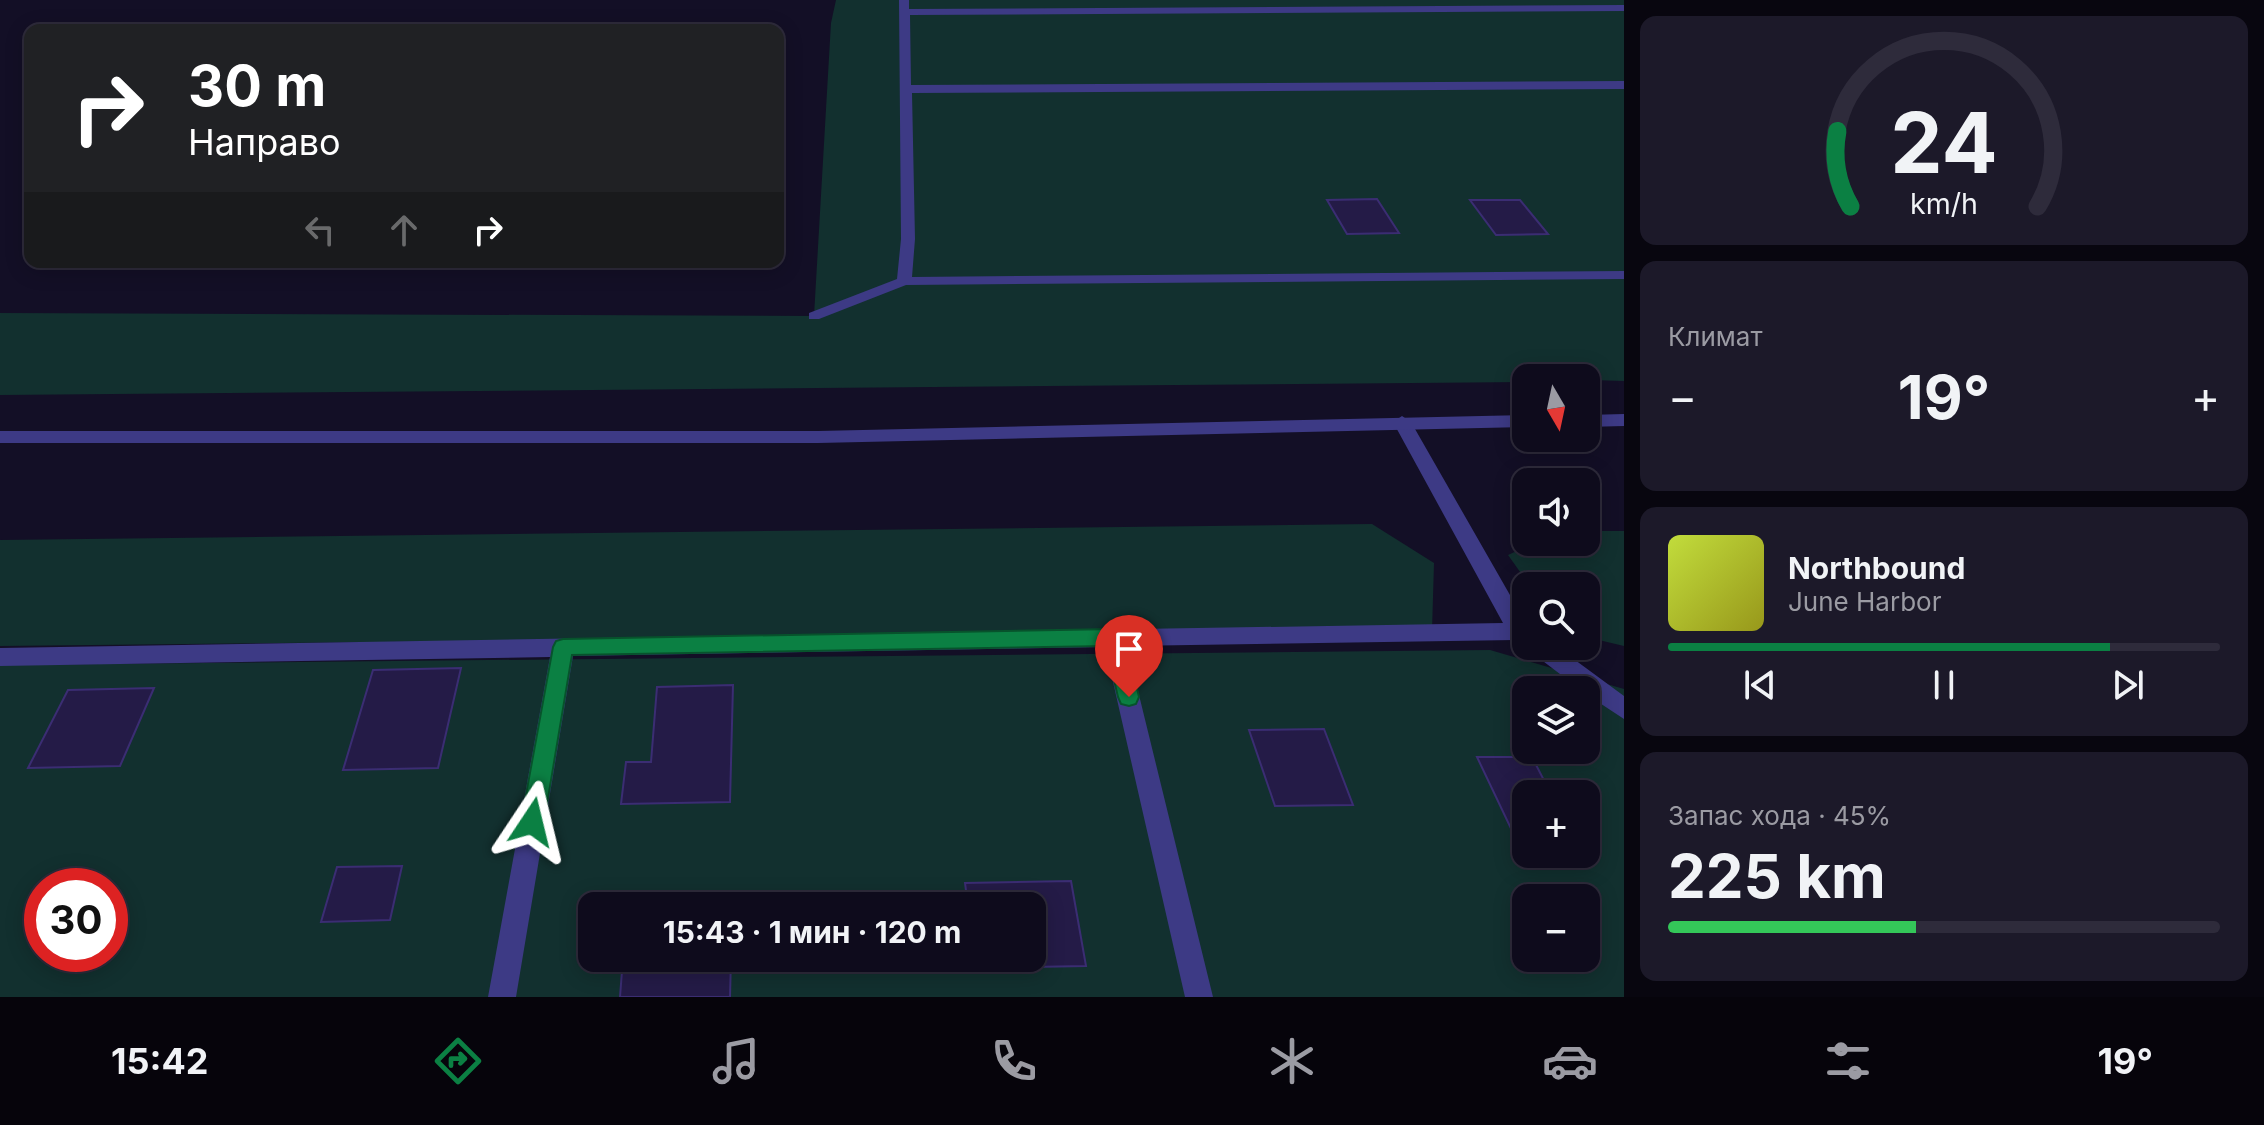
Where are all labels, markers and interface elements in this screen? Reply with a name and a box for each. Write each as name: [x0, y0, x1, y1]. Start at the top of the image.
text: 30 m: [188, 52, 326, 120]
icon: right: [56, 56, 160, 160]
text: 24: [1890, 91, 1998, 192]
text: Направо: [188, 120, 341, 164]
text: km/h: [1910, 186, 1978, 221]
icon: left: [298, 208, 342, 252]
icon: ahead: [382, 208, 426, 252]
icon: right: [466, 208, 510, 252]
text: Климат: [1668, 321, 1763, 352]
text: 19°: [1898, 361, 1990, 433]
north arrow: [1512, 364, 1600, 452]
map controls: [1512, 364, 1600, 972]
text: −: [1668, 370, 1697, 424]
text: +: [2191, 370, 2220, 424]
button: sound: [1512, 468, 1600, 556]
text: Northbound: [1788, 550, 1965, 586]
button: search: [1512, 572, 1600, 660]
text: June Harbor: [1788, 586, 1941, 617]
pin: [1095, 615, 1163, 697]
icon: arrive: [1107, 627, 1151, 671]
icon: previous: [1738, 663, 1782, 707]
icon: pause: [1922, 663, 1966, 707]
icon: next: [2106, 663, 2150, 707]
button: layers: [1512, 676, 1600, 764]
position arrow: [490, 780, 574, 864]
button: +: [1512, 780, 1600, 868]
text: Запас хода · 45%: [1668, 800, 1891, 831]
text: 225 km: [1668, 840, 1886, 912]
speed limit sign: 30: [24, 868, 128, 972]
button: −: [1512, 884, 1600, 972]
text: 15:43 · 1 мин · 120 m: [663, 914, 961, 950]
icon: directions: [430, 1033, 486, 1089]
icon: music: [708, 1033, 764, 1089]
icon: phone: [986, 1033, 1042, 1089]
icon: climate: [1264, 1033, 1320, 1089]
icon: car: [1542, 1033, 1598, 1089]
icon: filters: [1820, 1033, 1876, 1089]
text: 15:42: [111, 1039, 209, 1083]
text: 19°: [2098, 1039, 2153, 1083]

